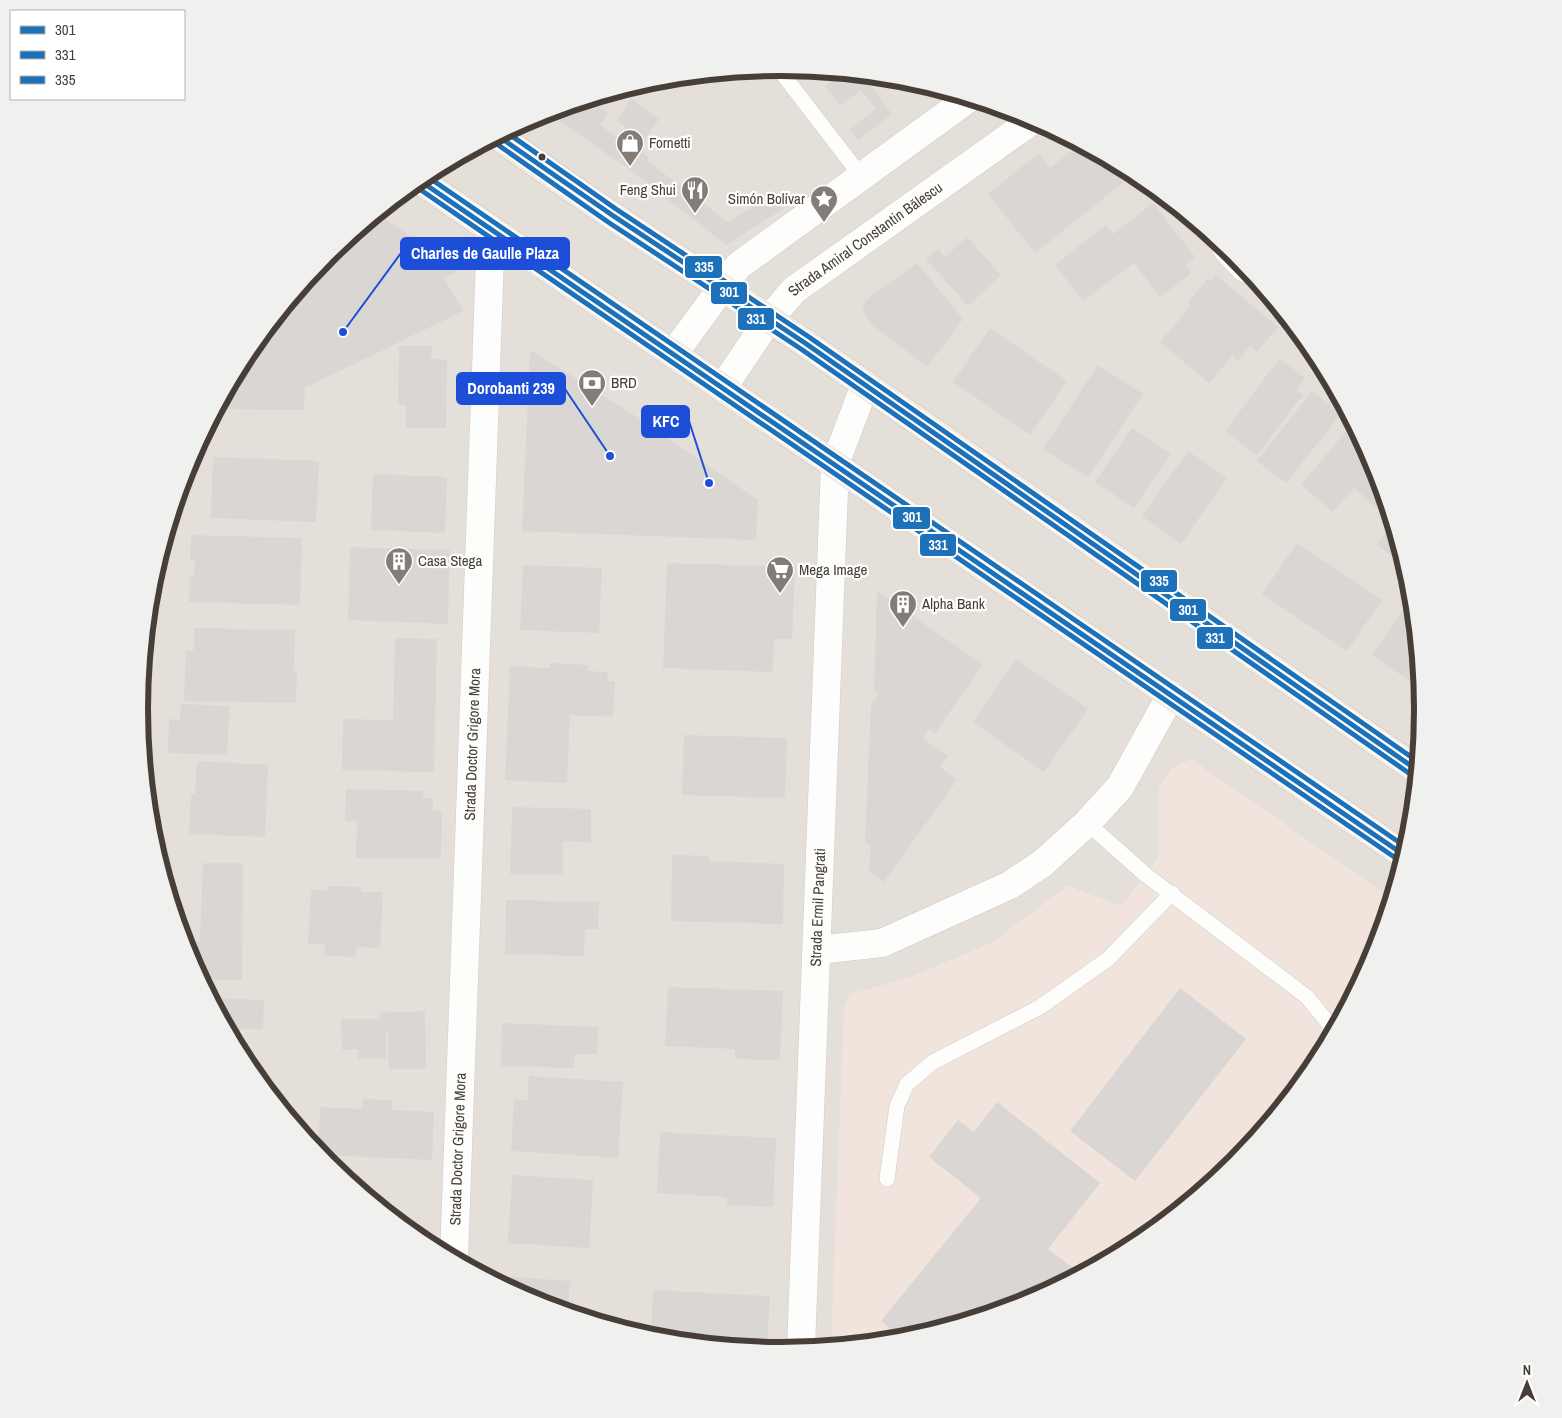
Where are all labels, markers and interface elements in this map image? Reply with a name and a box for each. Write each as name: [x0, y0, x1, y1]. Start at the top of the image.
legend: [10, 10, 185, 100]
text: 301: [55, 19, 76, 40]
text: 331: [55, 44, 76, 65]
text: 335: [55, 69, 76, 90]
shop icon: Fornetti: [615, 128, 645, 167]
place label: Fornetti: [649, 132, 691, 153]
unlabelled marker: [537, 152, 547, 162]
restaurant icon: Feng Shui: [680, 175, 710, 214]
street label: Strada Amiral Constantin Bălescu: [783, 177, 946, 300]
place label: Feng Shui: [620, 179, 676, 200]
place icon: Simón Bolívar: [809, 184, 839, 223]
place label: Simón Bolívar: [728, 188, 805, 209]
callout: Charles de Gaulle Plaza: [401, 238, 569, 269]
text: Charles de Gaulle Plaza: [411, 242, 560, 264]
line badge: 335: [684, 255, 723, 279]
text: 335: [694, 258, 714, 276]
line badge: 301: [710, 281, 748, 305]
text: 301: [719, 283, 739, 301]
line badge: 331: [737, 307, 775, 331]
text: 331: [746, 310, 766, 328]
bank icon: BRD: [577, 368, 607, 407]
place label: BRD: [611, 372, 637, 393]
callout: Dorobanti 239: [457, 373, 565, 404]
text: Dorobanti 239: [467, 377, 555, 399]
callout: KFC: [642, 406, 689, 437]
text: KFC: [653, 410, 679, 432]
line badge: 301: [892, 506, 931, 530]
text: 301: [902, 508, 922, 526]
line badge: 331: [919, 533, 957, 557]
text: 331: [928, 536, 948, 554]
building icon: Casa Stega: [384, 546, 414, 585]
place label: Casa Stega: [418, 550, 482, 571]
supermarket icon: Mega Image: [765, 555, 795, 594]
place label: Mega Image: [799, 559, 868, 580]
line badge: 335: [1140, 569, 1178, 593]
text: 335: [1149, 572, 1169, 590]
building icon: Alpha Bank: [888, 589, 918, 628]
place label: Alpha Bank: [921, 593, 986, 614]
line badge: 301: [1169, 598, 1207, 622]
text: 301: [1178, 601, 1198, 619]
line badge: 331: [1196, 626, 1234, 650]
text: 331: [1205, 629, 1225, 647]
street label: Strada Doctor Grigore Mora: [459, 668, 485, 821]
street label: Strada Ermil Pangrati: [805, 848, 830, 967]
street label: Strada Doctor Grigore Mora: [444, 1072, 471, 1226]
north arrow: [1502, 1358, 1552, 1408]
text: N: [1523, 1361, 1531, 1379]

